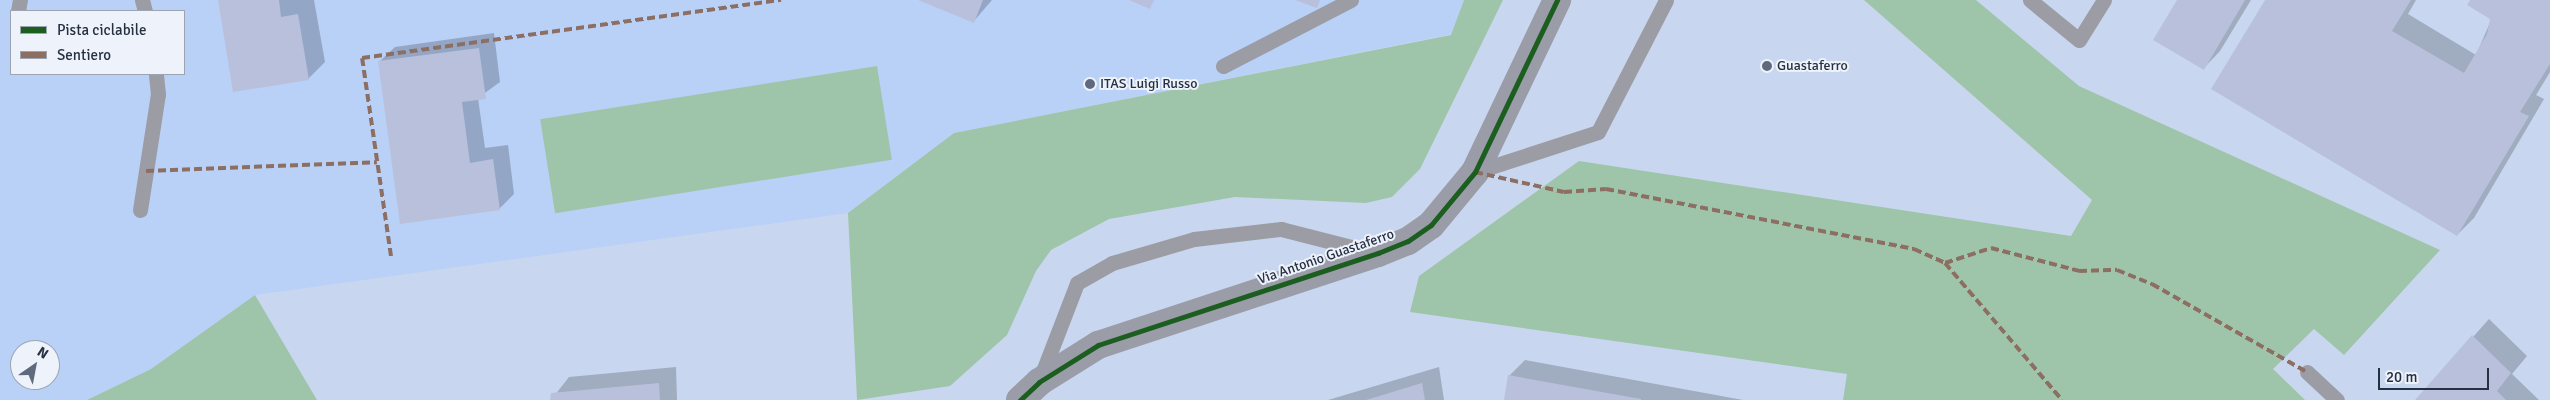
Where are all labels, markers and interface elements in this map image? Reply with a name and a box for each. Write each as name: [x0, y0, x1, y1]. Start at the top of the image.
legend: [10, 10, 185, 75]
text: Pista ciclabile: [57, 21, 146, 39]
text: Sentiero: [57, 46, 111, 64]
place label: Guastaferro: [1777, 58, 1848, 74]
marker: Guastaferro: [1761, 60, 1773, 72]
place label: ITAS Luigi Russo: [1100, 76, 1197, 92]
marker: ITAS Luigi Russo: [1084, 78, 1096, 90]
street label: Via Antonio Guastaferro: [1256, 226, 1396, 288]
north arrow: [10, 340, 60, 390]
text: N: [34, 343, 52, 363]
scale bar: [2380, 358, 2491, 390]
text: 20 m: [2386, 368, 2417, 386]

